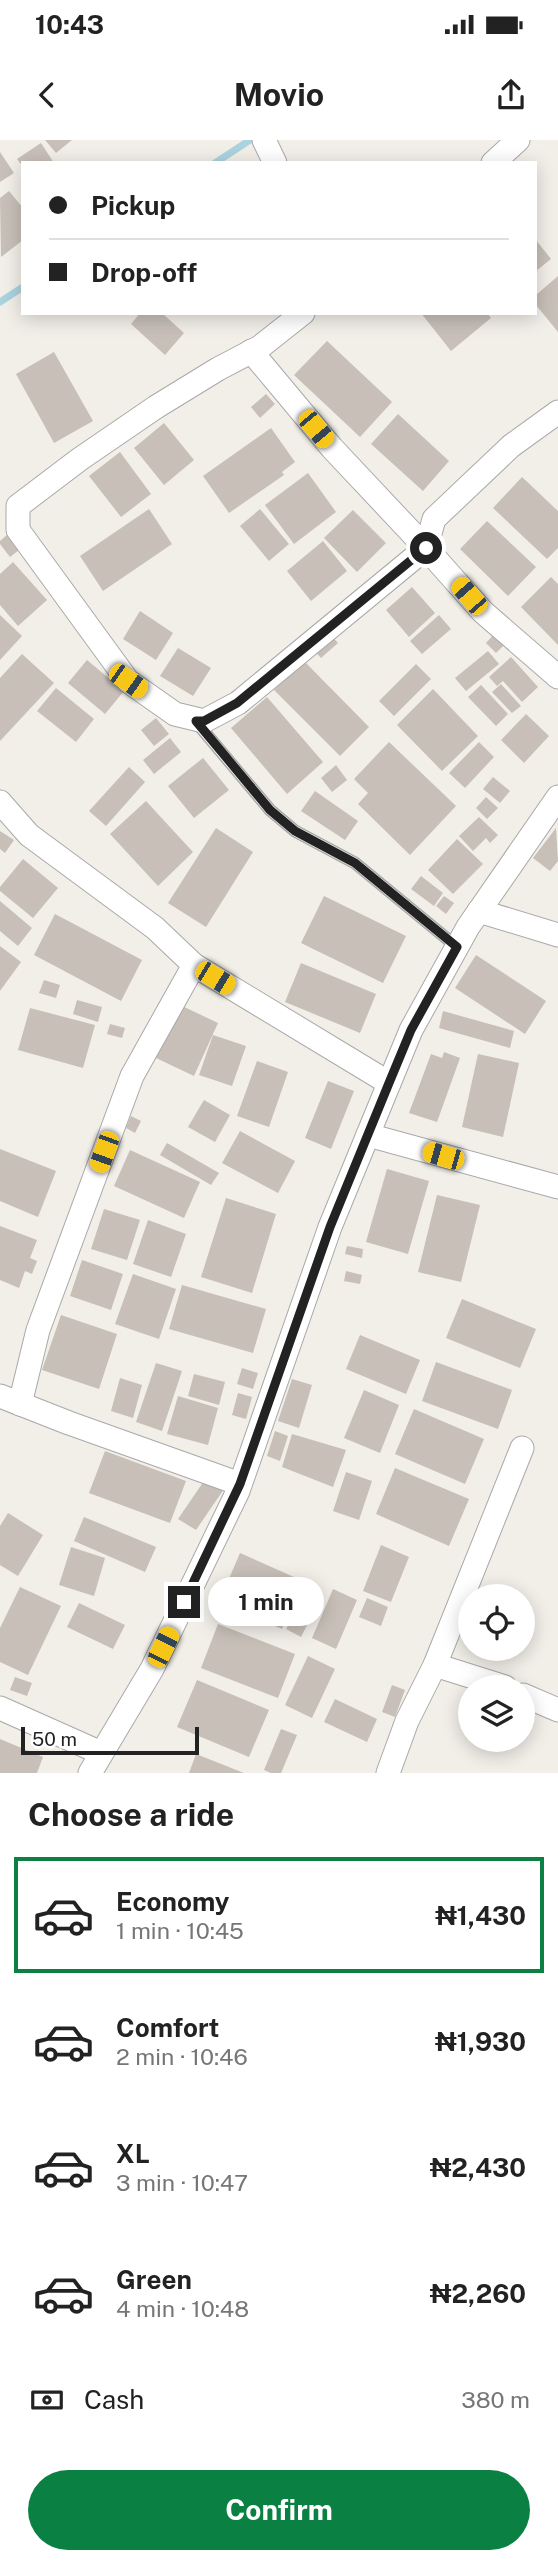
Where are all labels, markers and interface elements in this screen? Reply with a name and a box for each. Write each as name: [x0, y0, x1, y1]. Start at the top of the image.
text: 10:43: [35, 9, 104, 40]
icon: back: [28, 76, 66, 114]
text: Movio: [234, 76, 324, 113]
icon: share: [492, 76, 530, 114]
text: Pickup: [91, 190, 175, 221]
text: Drop-off: [91, 257, 197, 288]
car: [295, 406, 338, 452]
route start: [410, 532, 442, 564]
car: [448, 573, 491, 619]
car: [105, 660, 152, 702]
car: [192, 958, 239, 998]
car: [87, 1129, 122, 1175]
car: [420, 1140, 467, 1172]
callout: 1 min: [208, 1578, 324, 1626]
map controls: [458, 1584, 535, 1752]
button: locate: [458, 1584, 535, 1661]
route end: [168, 1586, 200, 1618]
text: 1 min: [238, 1588, 294, 1615]
car: [145, 1624, 182, 1670]
button: layers: [458, 1675, 535, 1752]
scale bar: [21, 1724, 200, 1756]
text: 50 m: [32, 1728, 77, 1750]
text: Choose a ride: [28, 1796, 234, 1833]
icon: car: [32, 1884, 95, 1947]
text: Economy: [116, 1886, 229, 1917]
text: ₦1,430: [435, 1900, 526, 1931]
text: 1 min · 10:45: [116, 1917, 244, 1944]
icon: car: [32, 2010, 95, 2073]
text: Comfort: [116, 2012, 219, 2043]
text: ₦1,930: [435, 2026, 526, 2057]
text: 2 min · 10:46: [116, 2043, 248, 2070]
icon: car: [32, 2136, 95, 2199]
text: XL: [116, 2138, 150, 2169]
text: ₦2,430: [430, 2152, 526, 2183]
text: 3 min · 10:47: [116, 2169, 248, 2196]
icon: car: [32, 2262, 95, 2325]
text: Green: [116, 2264, 192, 2295]
text: ₦2,260: [430, 2278, 526, 2309]
text: 4 min · 10:48: [116, 2295, 249, 2322]
icon: cash: [28, 2381, 66, 2419]
text: Cash: [84, 2384, 144, 2415]
text: 380 m: [461, 2386, 530, 2413]
button: Confirm: [28, 2470, 530, 2550]

